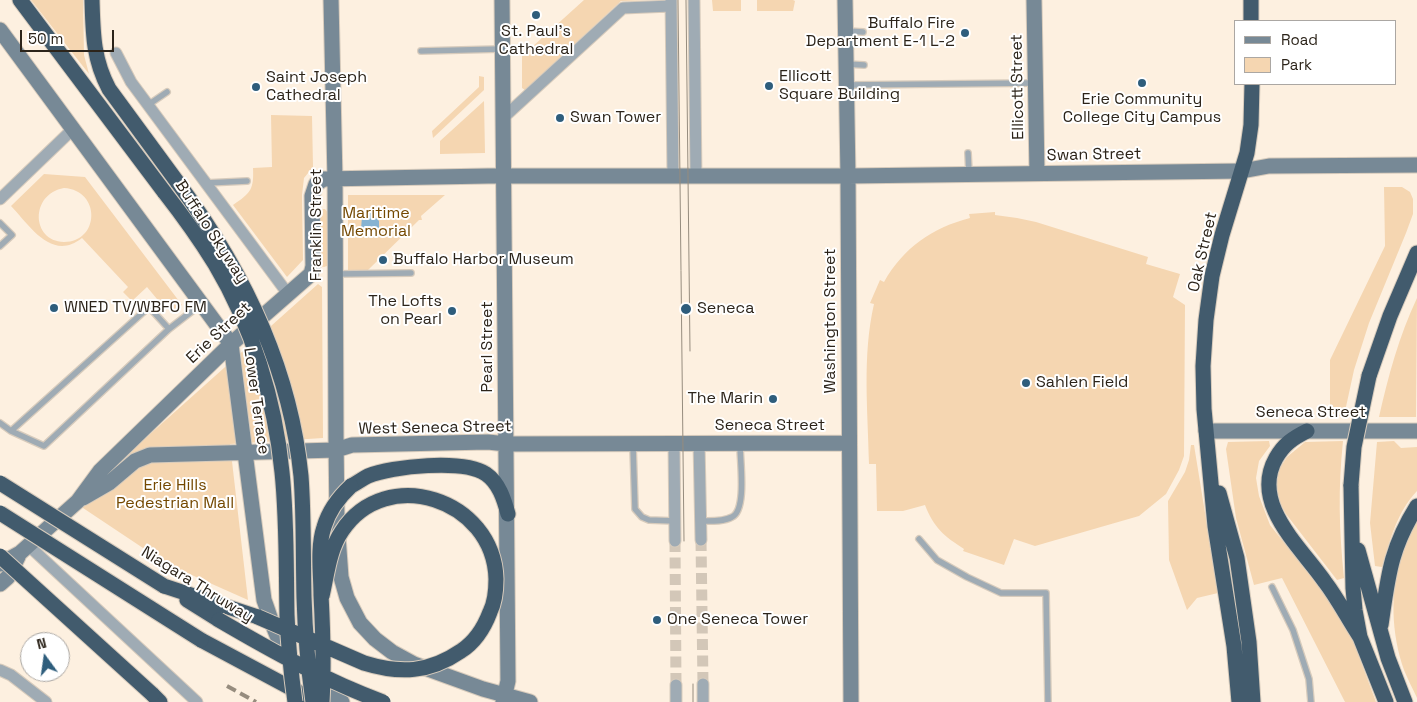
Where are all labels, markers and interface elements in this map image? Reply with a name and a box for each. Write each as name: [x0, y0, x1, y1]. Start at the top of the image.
marker: St. Paul's Cathedral: [530, 9, 542, 21]
place label: Buffalo Fire Department E-1 L-2: [806, 14, 955, 52]
scale bar: [22, 20, 116, 52]
legend: [1234, 20, 1397, 85]
place label: St. Paul's Cathedral: [499, 22, 573, 60]
marker: Buffalo Fire Department E-1 L-2: [959, 27, 971, 39]
text: 50 m: [28, 29, 63, 48]
text: Road: [1281, 30, 1318, 49]
street label: Ellicott Street: [1007, 34, 1029, 140]
text: Park: [1281, 55, 1312, 74]
place label: Ellicott Square Building: [779, 67, 900, 105]
place label: Saint Joseph Cathedral: [266, 68, 367, 106]
marker: Erie Community College City Campus: [1136, 77, 1148, 89]
marker: Ellicott Square Building: [763, 80, 775, 92]
marker: Saint Joseph Cathedral: [250, 81, 262, 93]
place label: Erie Community College City Campus: [1063, 90, 1221, 128]
place label: Swan Tower: [570, 108, 661, 128]
marker: Swan Tower: [554, 112, 566, 124]
street label: Swan Street: [1047, 145, 1141, 165]
street label: Franklin Street: [307, 169, 327, 281]
street label: Buffalo Skyway: [170, 177, 252, 287]
park label: Maritime Memorial: [341, 204, 411, 242]
street label: Oak Street: [1184, 210, 1222, 294]
street label: Washington Street: [821, 249, 841, 393]
place label: Buffalo Harbor Museum: [393, 250, 574, 270]
marker: Buffalo Harbor Museum: [377, 254, 389, 266]
place label: The Lofts on Pearl: [368, 292, 442, 330]
place label: WNED TV/WBFO FM: [64, 298, 207, 318]
street label: Erie Street: [183, 298, 255, 368]
place label: Seneca: [697, 299, 754, 319]
marker: WNED TV/WBFO FM: [48, 302, 60, 314]
street label: Pearl Street: [478, 302, 498, 392]
marker: Seneca: [679, 302, 693, 316]
marker: The Lofts on Pearl: [446, 305, 458, 317]
street label: Lower Terrace: [239, 346, 273, 456]
place label: Sahlen Field: [1036, 373, 1128, 393]
marker: Sahlen Field: [1020, 377, 1032, 389]
place label: The Marin: [687, 389, 763, 409]
marker: The Marin: [767, 393, 779, 405]
street label: Seneca Street: [1256, 403, 1366, 423]
street label: Seneca Street: [715, 416, 825, 436]
street label: West Seneca Street: [358, 417, 512, 439]
park label: Erie Hills Pedestrian Mall: [116, 476, 234, 514]
street label: Niagara Thruway: [137, 543, 257, 627]
place label: One Seneca Tower: [667, 610, 808, 630]
marker: One Seneca Tower: [651, 614, 663, 626]
north arrow: [20, 632, 70, 682]
text: N: [35, 634, 48, 653]

